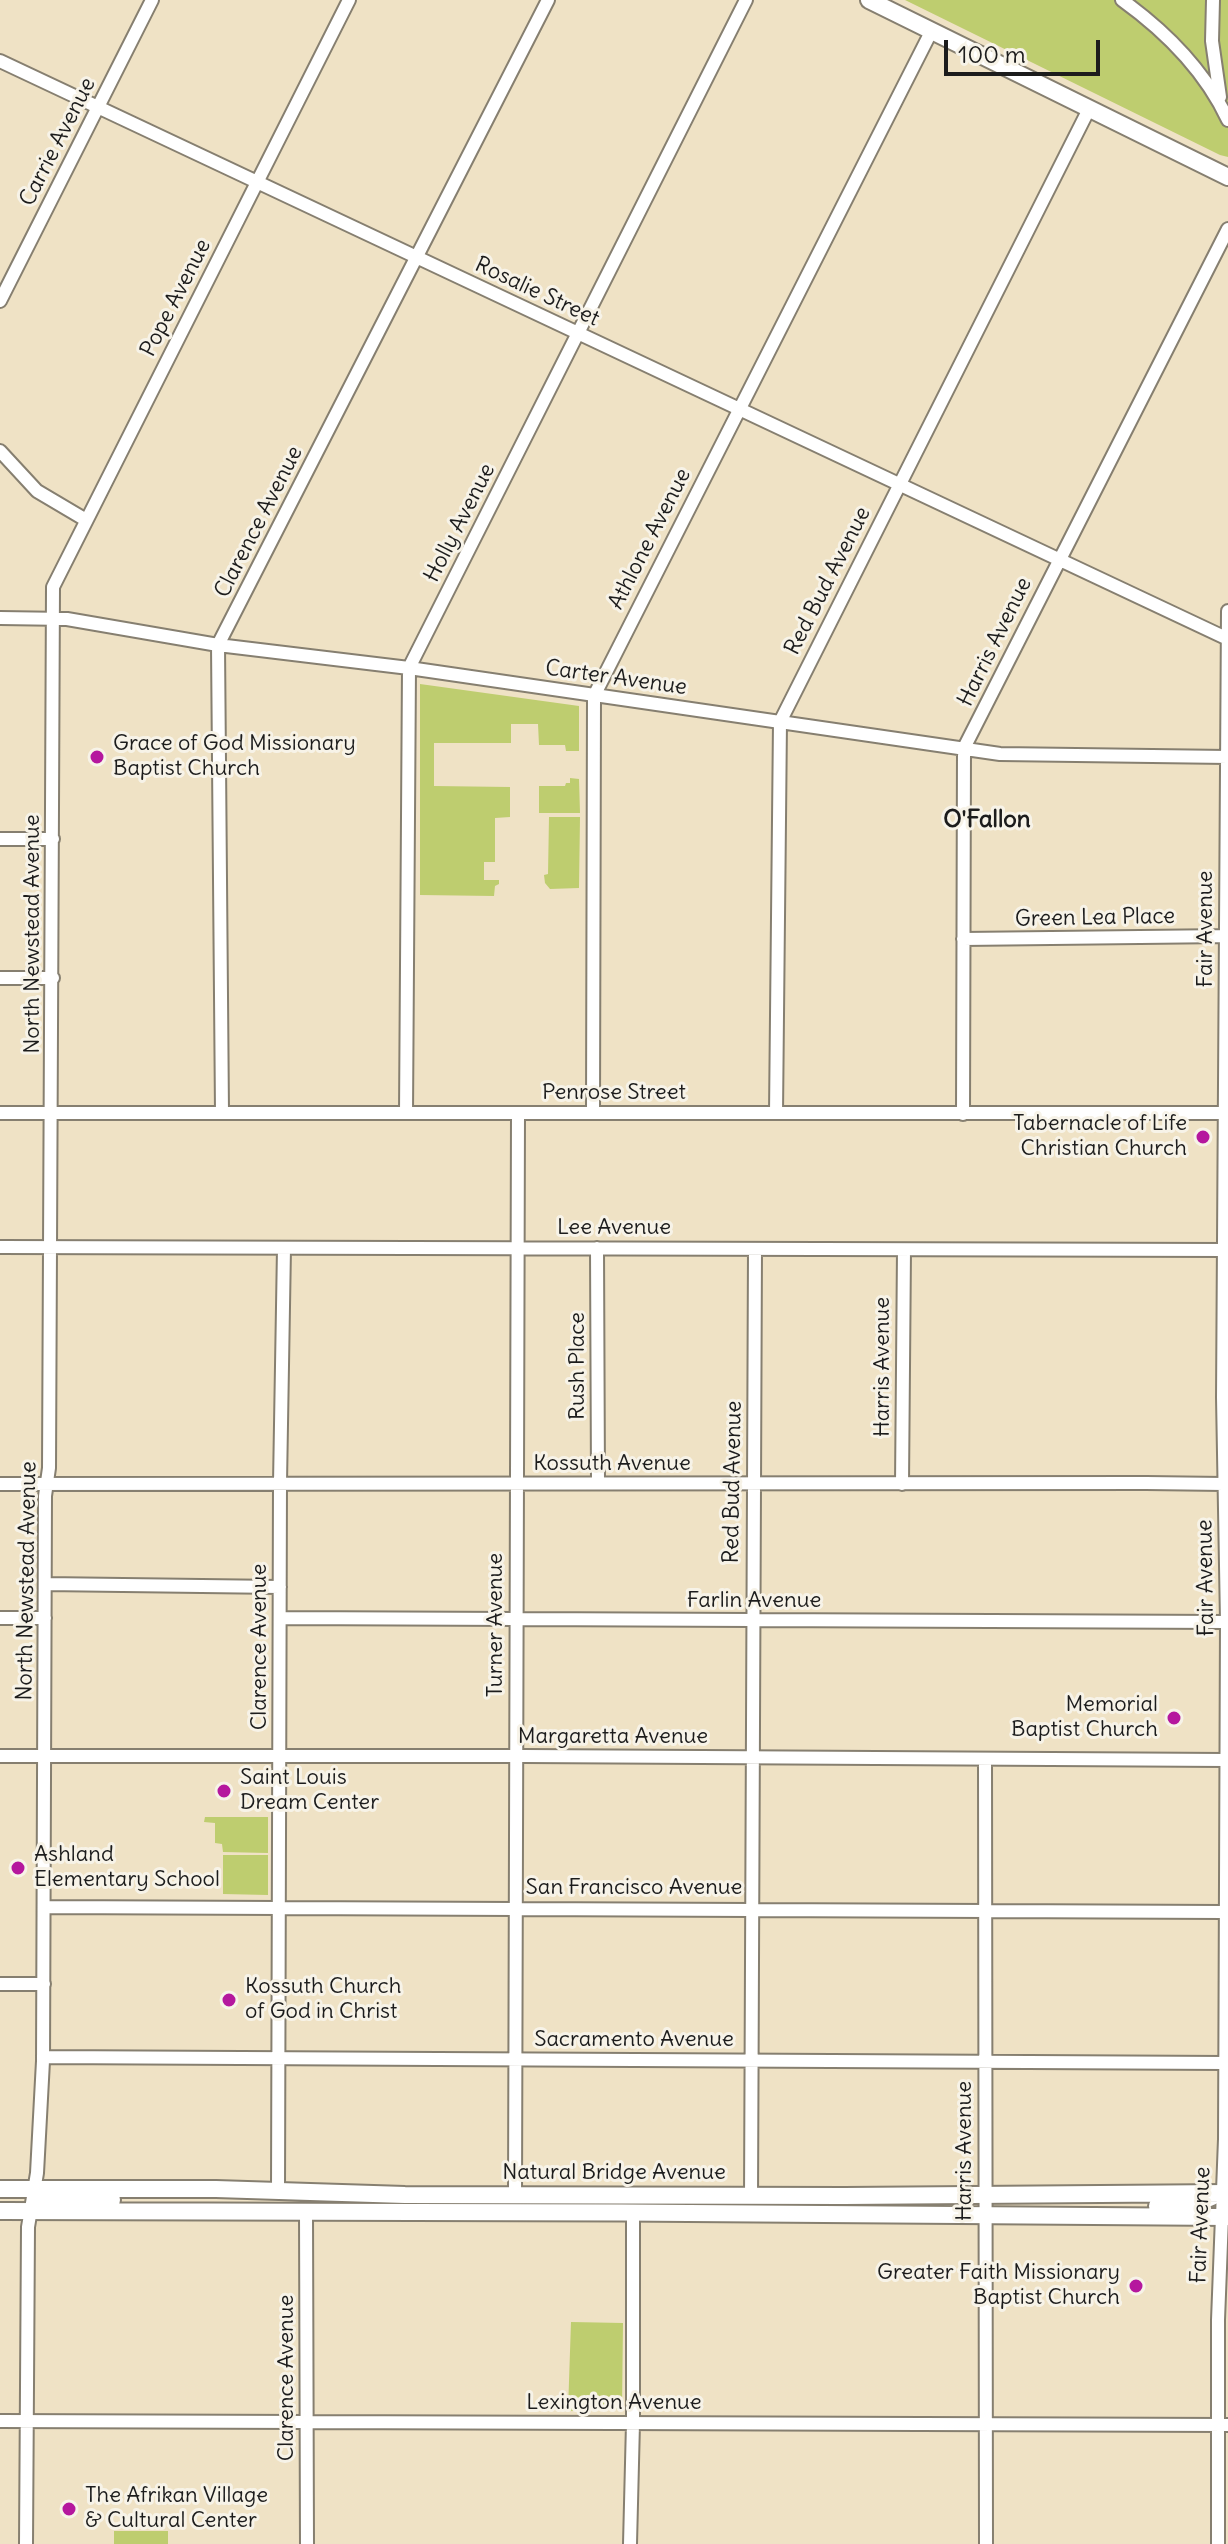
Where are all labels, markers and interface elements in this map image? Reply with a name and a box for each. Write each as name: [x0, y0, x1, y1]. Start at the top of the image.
scale bar: [948, 24, 1104, 74]
text: 100 m: [958, 39, 1026, 69]
street label: Carrie Avenue: [14, 73, 102, 211]
street label: Pope Avenue: [135, 235, 217, 361]
street label: Rosalie Street: [471, 252, 603, 332]
street label: Clarence Avenue: [209, 442, 309, 602]
street label: Holly Avenue: [419, 459, 501, 587]
street label: Athlone Avenue: [603, 464, 697, 614]
street label: Red Bud Avenue: [779, 503, 877, 659]
street label: Harris Avenue: [952, 573, 1038, 711]
street label: Carter Avenue: [543, 655, 689, 701]
place label: Grace of God Missionary Baptist Church: [113, 731, 356, 782]
marker: Grace of God Missionary Baptist Church: [88, 748, 106, 766]
district label: O'Fallon: [943, 806, 1031, 834]
street label: North Newstead Avenue: [20, 814, 46, 1054]
street label: Fair Avenue: [1193, 871, 1219, 987]
street label: Green Lea Place: [1015, 903, 1175, 933]
street label: Penrose Street: [542, 1080, 686, 1106]
place label: Tabernacle of Life Christian Church: [1013, 1111, 1187, 1162]
marker: Tabernacle of Life Christian Church: [1194, 1128, 1212, 1146]
street label: Lee Avenue: [557, 1215, 671, 1241]
street label: Harris Avenue: [870, 1297, 896, 1437]
street label: Rush Place: [565, 1312, 591, 1420]
street label: Red Bud Avenue: [718, 1400, 748, 1564]
street label: Kossuth Avenue: [533, 1451, 691, 1477]
street label: North Newstead Avenue: [12, 1461, 42, 1701]
street label: Fair Avenue: [1192, 1519, 1220, 1637]
street label: Turner Avenue: [483, 1553, 509, 1697]
street label: Clarence Avenue: [247, 1564, 273, 1730]
street label: Farlin Avenue: [687, 1588, 821, 1614]
place label: Memorial Baptist Church: [1011, 1692, 1158, 1744]
marker: Memorial Baptist Church: [1165, 1709, 1183, 1727]
street label: Margaretta Avenue: [518, 1724, 708, 1750]
place label: Saint Louis Dream Center: [240, 1765, 379, 1816]
marker: Saint Louis Dream Center: [215, 1782, 233, 1800]
place label: Ashland Elementary School: [34, 1842, 220, 1894]
marker: Ashland Elementary School: [9, 1859, 27, 1877]
street label: San Francisco Avenue: [526, 1875, 742, 1901]
place label: Kossuth Church of God in Christ: [245, 1974, 402, 2026]
marker: Kossuth Church of God in Christ: [220, 1991, 238, 2009]
street label: Sacramento Avenue: [534, 2027, 734, 2053]
street label: Harris Avenue: [952, 2081, 978, 2221]
street label: Natural Bridge Avenue: [502, 2160, 726, 2186]
street label: Fair Avenue: [1186, 2166, 1216, 2284]
place label: Greater Faith Missionary Baptist Church: [877, 2260, 1120, 2312]
marker: Greater Faith Missionary Baptist Church: [1127, 2277, 1145, 2295]
street label: Clarence Avenue: [274, 2295, 300, 2461]
street label: Lexington Avenue: [526, 2390, 702, 2416]
place label: The Afrikan Village & Cultural Center: [85, 2483, 268, 2534]
marker: The Afrikan Village & Cultural Center: [60, 2500, 78, 2518]

